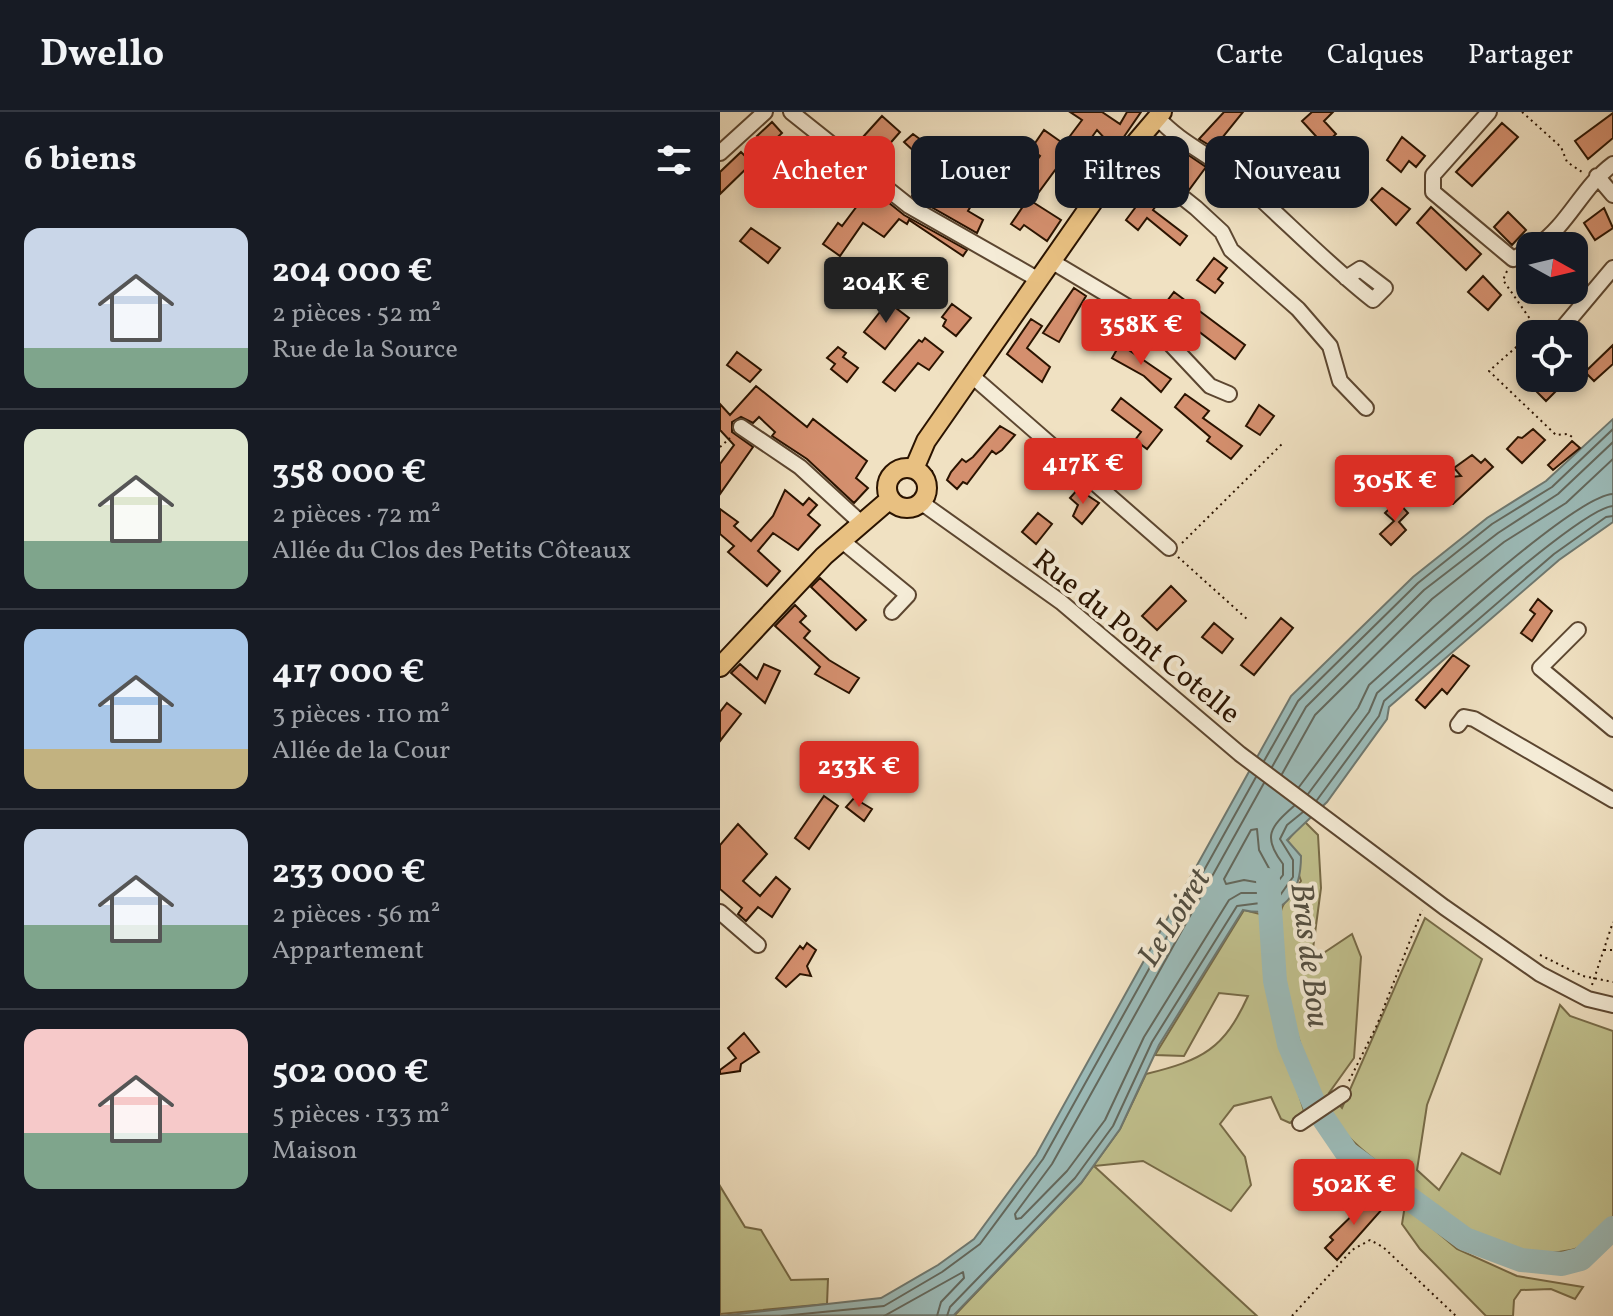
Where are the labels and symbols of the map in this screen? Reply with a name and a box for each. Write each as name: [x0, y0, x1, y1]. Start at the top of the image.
north arrow: [1516, 232, 1588, 304]
pin: 204K €: [821, 257, 951, 325]
pin: 358K €: [1076, 299, 1206, 367]
pin: 417K €: [1018, 438, 1148, 506]
pin: 305K €: [1330, 455, 1460, 523]
street label: Rue du Pont Cotelle: [1023, 540, 1249, 735]
pin: 233K €: [794, 741, 924, 809]
water label: Le Loiret: [1128, 861, 1223, 976]
water label: Bras de Bou: [1277, 880, 1339, 1030]
pin: 502K €: [1289, 1159, 1419, 1227]

